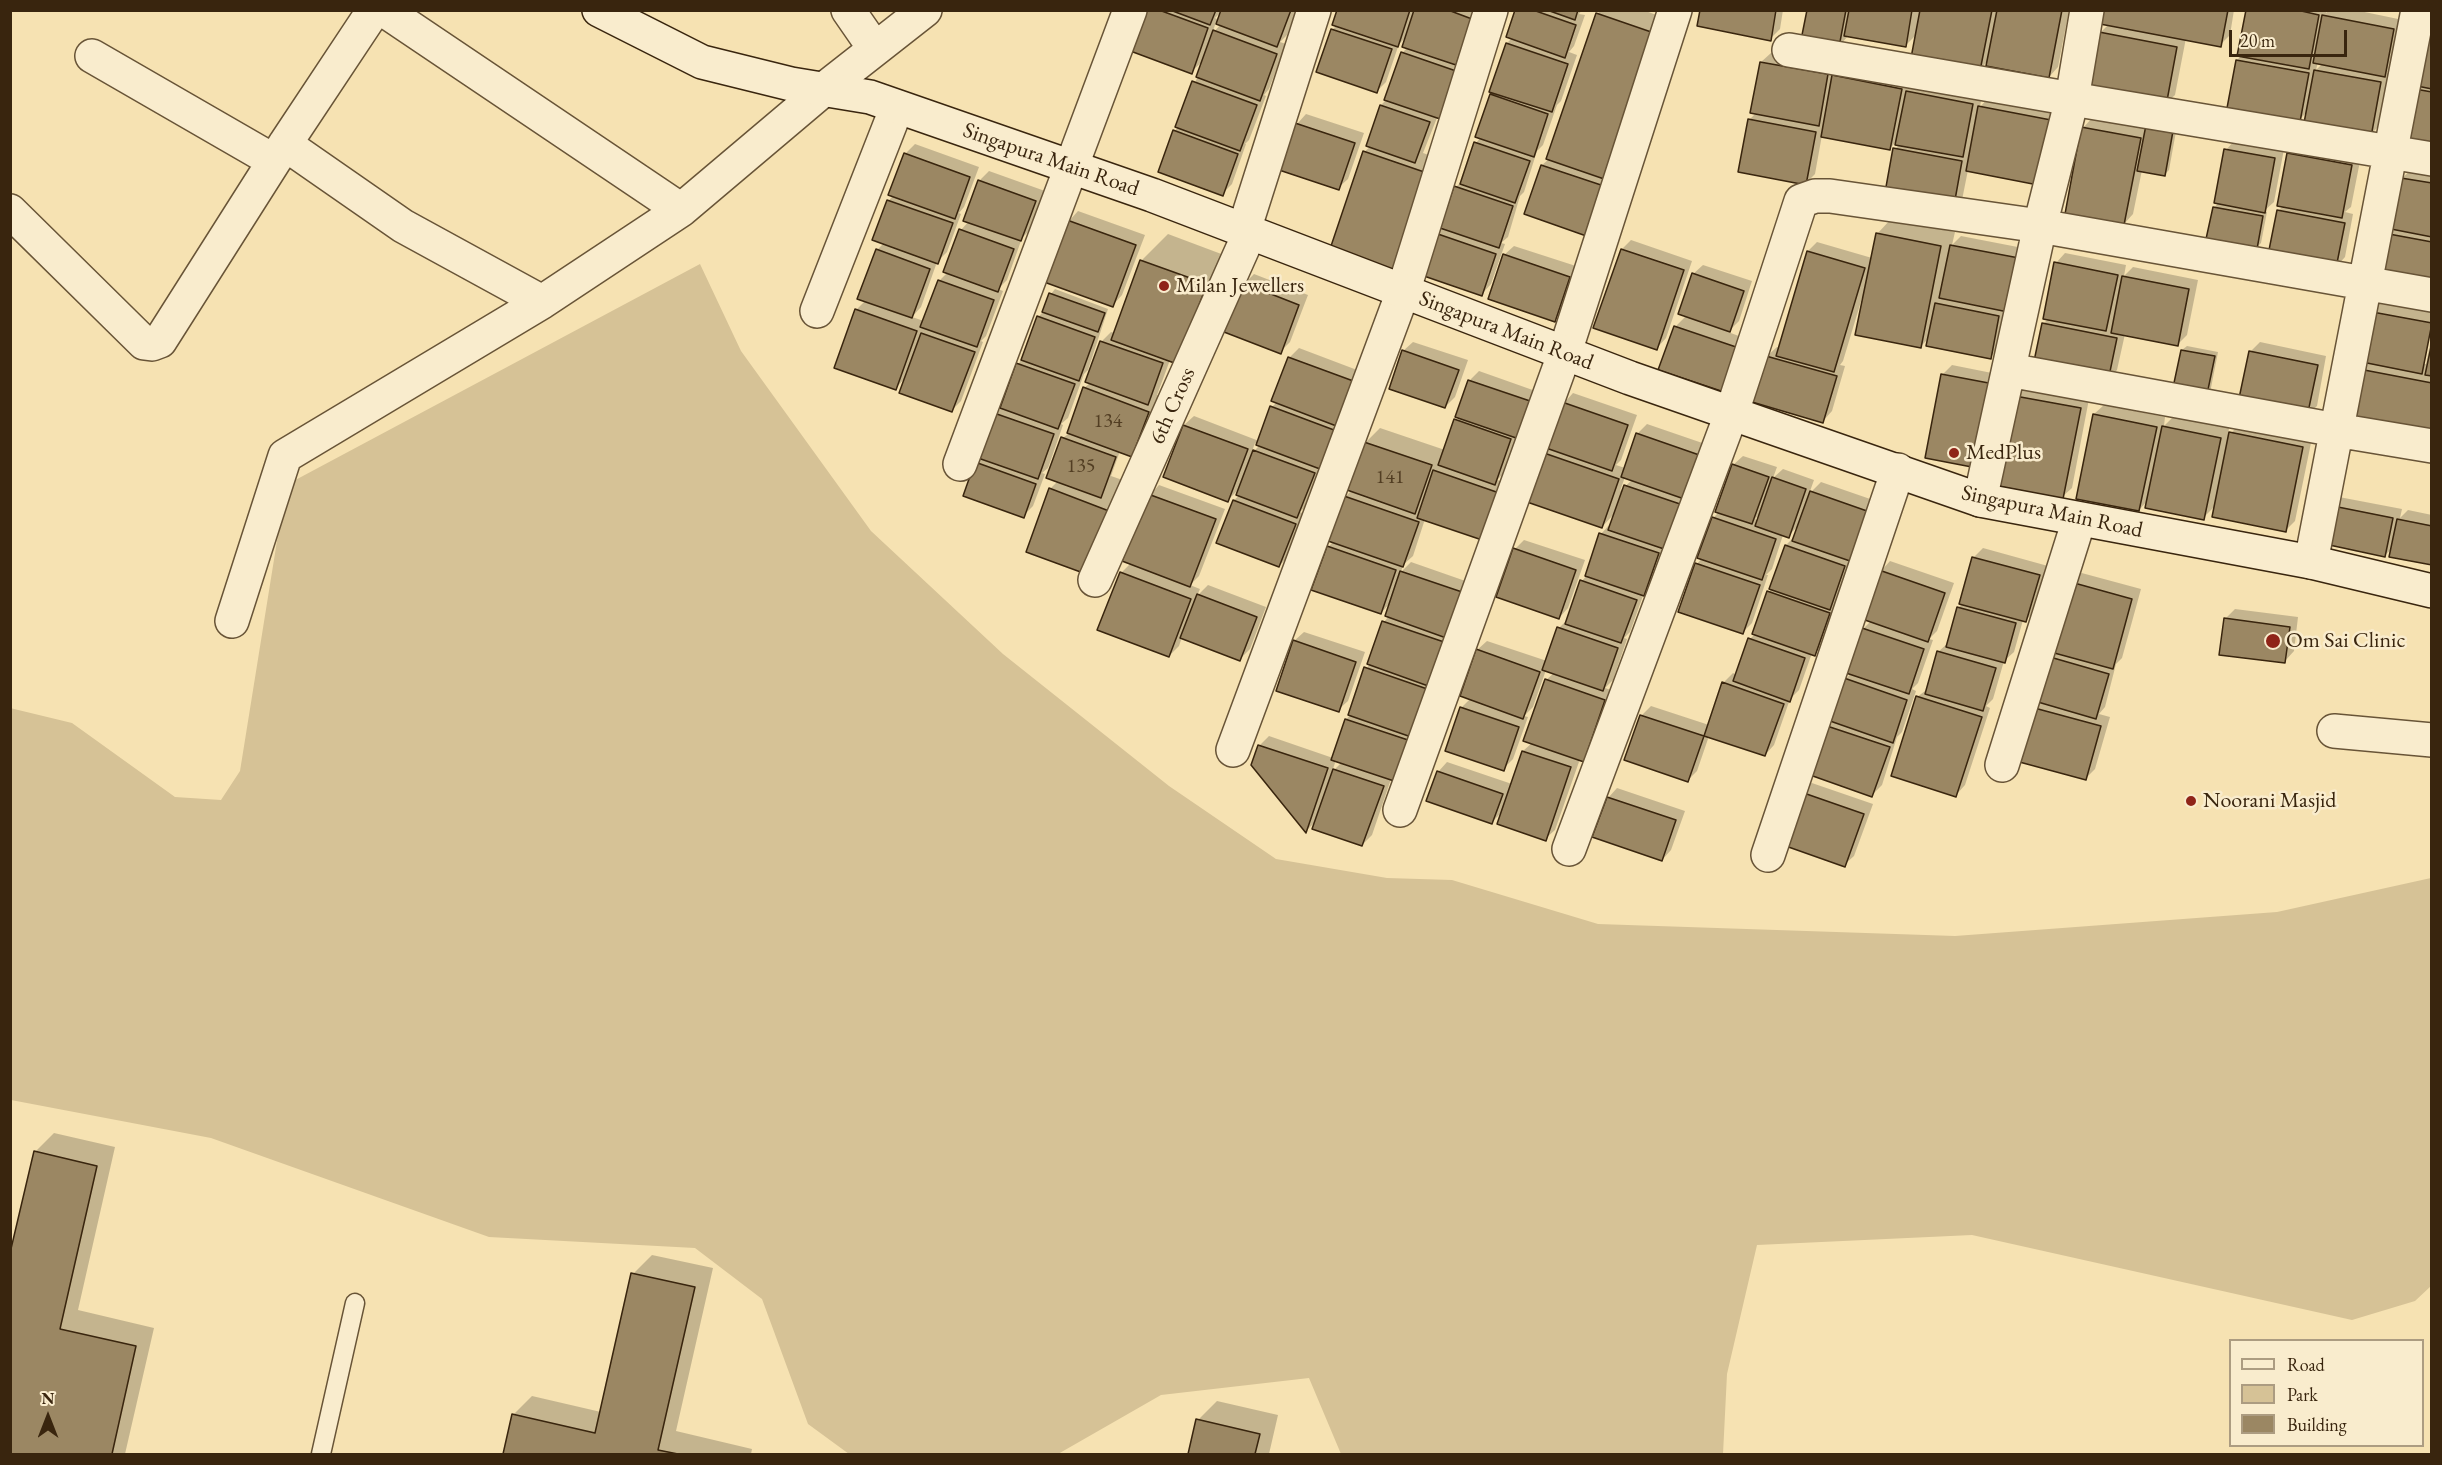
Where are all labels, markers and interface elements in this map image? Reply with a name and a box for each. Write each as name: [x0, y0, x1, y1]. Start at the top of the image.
scale bar: [2232, 18, 2350, 56]
text: 20 m: [2240, 29, 2275, 52]
street label: Singapura Main Road: [959, 117, 1143, 203]
place label: Milan Jewellers: [1176, 273, 1304, 299]
marker: Milan Jewellers: [1157, 279, 1171, 293]
street label: Singapura Main Road: [1415, 286, 1597, 376]
street label: 6th Cross: [1144, 364, 1202, 448]
house number: 134: [1094, 410, 1122, 434]
place label: MedPlus: [1966, 440, 2041, 466]
marker: MedPlus: [1947, 446, 1961, 460]
house number: 135: [1067, 455, 1095, 479]
house number: 141: [1376, 466, 1404, 490]
street label: Singapura Main Road: [1959, 480, 2145, 544]
place label: Om Sai Clinic: [2286, 628, 2405, 654]
marker: Om Sai Clinic: [2264, 632, 2282, 650]
place label: Noorani Masjid: [2203, 788, 2336, 814]
marker: Noorani Masjid: [2184, 794, 2198, 808]
legend: [2229, 1339, 2424, 1447]
text: Road: [2287, 1353, 2325, 1376]
text: Park: [2287, 1383, 2318, 1406]
north arrow: [18, 1387, 78, 1447]
text: N: [42, 1388, 54, 1409]
text: Building: [2287, 1413, 2347, 1436]

